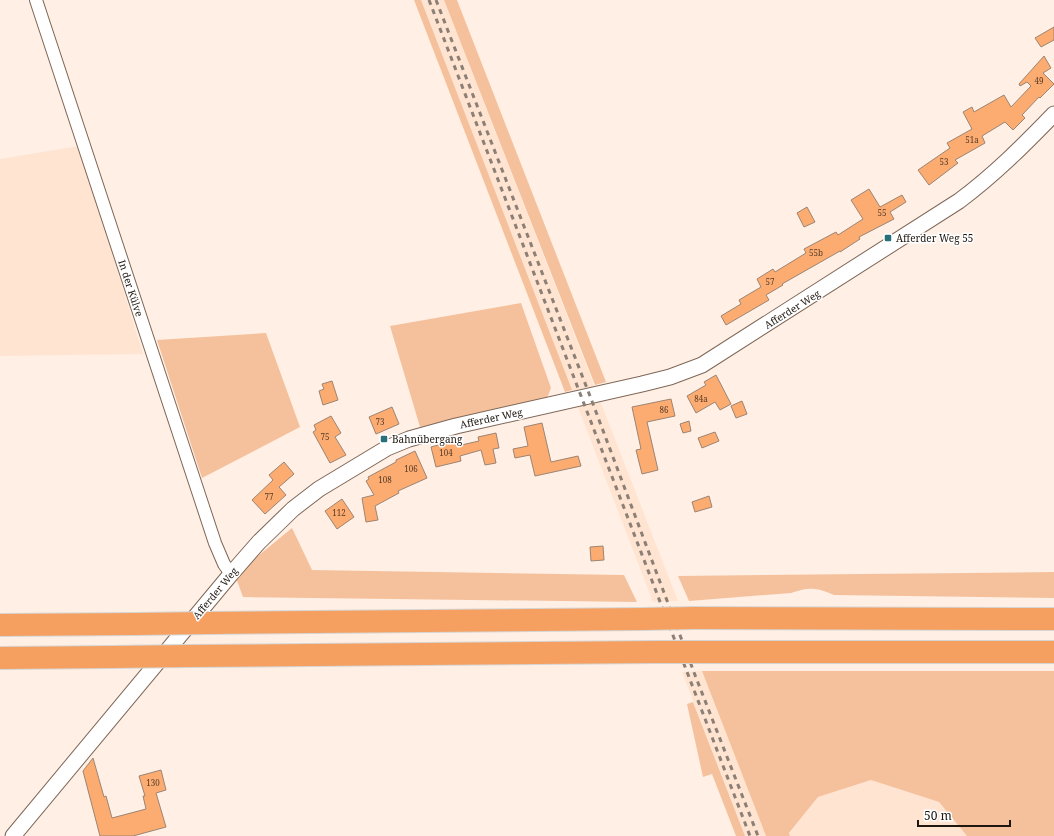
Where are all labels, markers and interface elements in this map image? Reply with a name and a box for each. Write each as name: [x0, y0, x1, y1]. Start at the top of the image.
house number: 49: [1035, 75, 1043, 86]
house number: 51a: [965, 134, 979, 145]
house number: 53: [940, 156, 949, 167]
house number: 55: [878, 207, 886, 218]
place label: Afferder Weg 55: [896, 231, 973, 245]
marker: Afferder Weg 55: [883, 233, 893, 243]
house number: 55b: [809, 247, 823, 258]
street label: In der Külve: [115, 258, 147, 318]
house number: 57: [766, 276, 775, 287]
street label: Afferder Weg: [761, 286, 823, 332]
house number: 84a: [694, 393, 708, 404]
street label: Afferder Weg: [458, 404, 524, 431]
house number: 86: [660, 404, 669, 415]
house number: 73: [376, 416, 385, 427]
house number: 75: [321, 431, 329, 442]
place label: Bahnübergang: [392, 432, 463, 446]
marker: Bahnübergang: [379, 434, 389, 444]
house number: 104: [439, 447, 453, 458]
house number: 106: [404, 463, 418, 474]
house number: 108: [378, 474, 392, 485]
house number: 77: [265, 491, 274, 502]
house number: 112: [332, 507, 346, 518]
street label: Afferder Weg: [189, 564, 241, 622]
house number: 130: [146, 777, 160, 788]
scale bar: [918, 802, 1010, 828]
text: 50 m: [924, 807, 952, 824]

